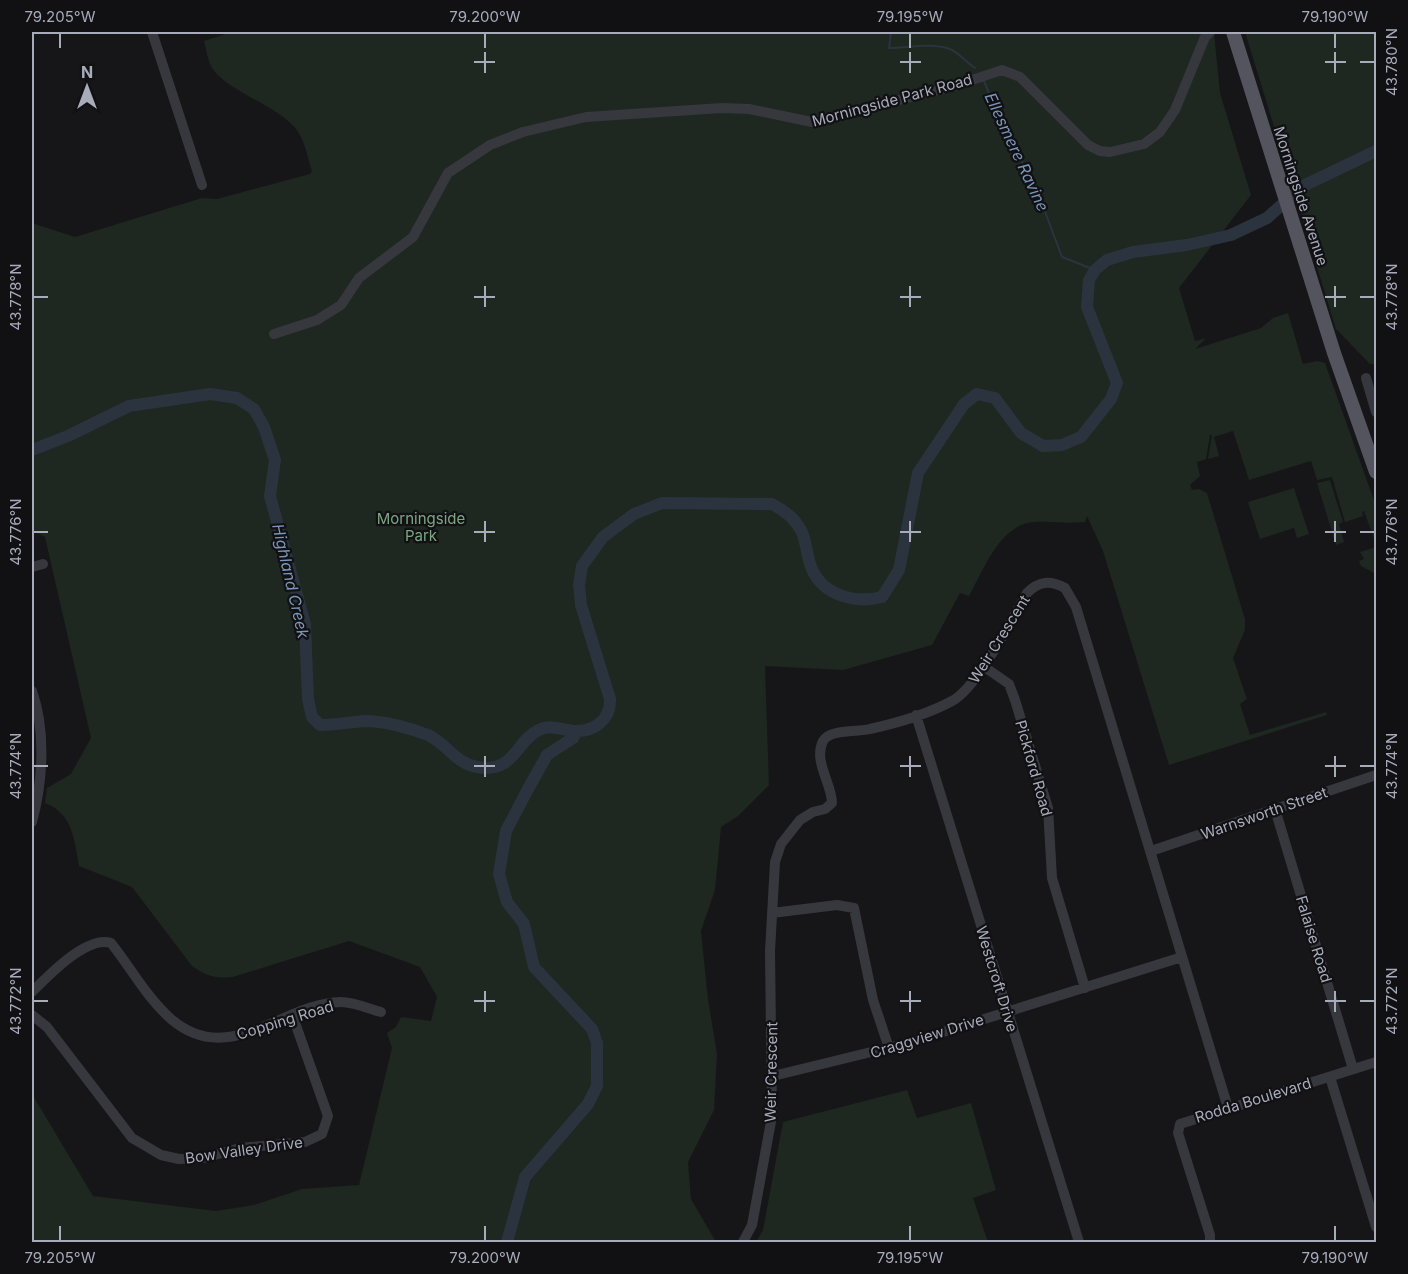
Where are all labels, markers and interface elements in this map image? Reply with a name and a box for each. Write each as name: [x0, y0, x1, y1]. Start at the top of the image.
text: 79.205°W: [25, 7, 96, 26]
text: 79.200°W: [449, 7, 521, 26]
text: 79.195°W: [877, 7, 943, 26]
text: 79.190°W: [1302, 7, 1369, 26]
text: 43.780°N: [1382, 28, 1401, 96]
north arrow: [57, 57, 117, 117]
text: N: [81, 62, 93, 82]
street label: Morningside Park Road: [810, 69, 974, 131]
water label: Ellesmere Ravine: [981, 89, 1053, 215]
street label: Morningside Avenue: [1270, 124, 1332, 268]
text: 43.778°N: [6, 264, 25, 330]
text: 43.778°N: [1382, 264, 1401, 330]
text: 43.776°N: [6, 498, 25, 566]
text: 43.776°N: [1382, 498, 1401, 566]
park label: Morningside Park: [377, 509, 465, 545]
water label: Highland Creek: [268, 522, 314, 641]
street label: Weir Crescent: [964, 591, 1034, 687]
street label: Pickford Road: [1011, 718, 1057, 818]
text: 43.774°N: [6, 733, 25, 799]
text: 43.774°N: [1382, 733, 1401, 799]
street label: Warnsworth Street: [1198, 782, 1330, 844]
street label: Falaise Road: [1292, 893, 1336, 985]
street label: Westcroft Drive: [972, 924, 1022, 1034]
text: 43.772°N: [6, 967, 25, 1035]
text: 43.772°N: [1382, 967, 1401, 1035]
street label: Copping Road: [234, 996, 336, 1044]
street label: Craggview Drive: [868, 1010, 986, 1062]
street label: Weir Crescent: [761, 1022, 781, 1122]
street label: Rodda Boulevard: [1193, 1073, 1313, 1127]
street label: Bow Valley Drive: [184, 1132, 304, 1168]
text: 79.205°W: [25, 1248, 96, 1267]
text: 79.200°W: [449, 1248, 521, 1267]
text: 79.195°W: [877, 1248, 943, 1267]
text: 79.190°W: [1302, 1248, 1369, 1267]

